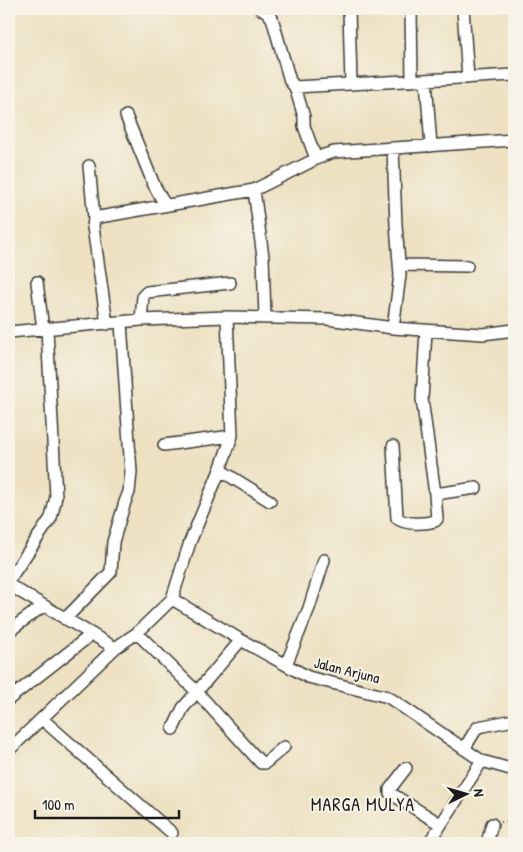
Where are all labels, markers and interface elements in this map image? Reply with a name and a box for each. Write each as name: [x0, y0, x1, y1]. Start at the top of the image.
street label: Jalan Arjuna: [312, 652, 382, 688]
north arrow: [440, 770, 490, 820]
scale bar: [35, 787, 179, 819]
text: N: [470, 788, 489, 798]
district label: MARGA MULYA: [311, 792, 415, 817]
text: 100 m: [42, 794, 75, 815]

